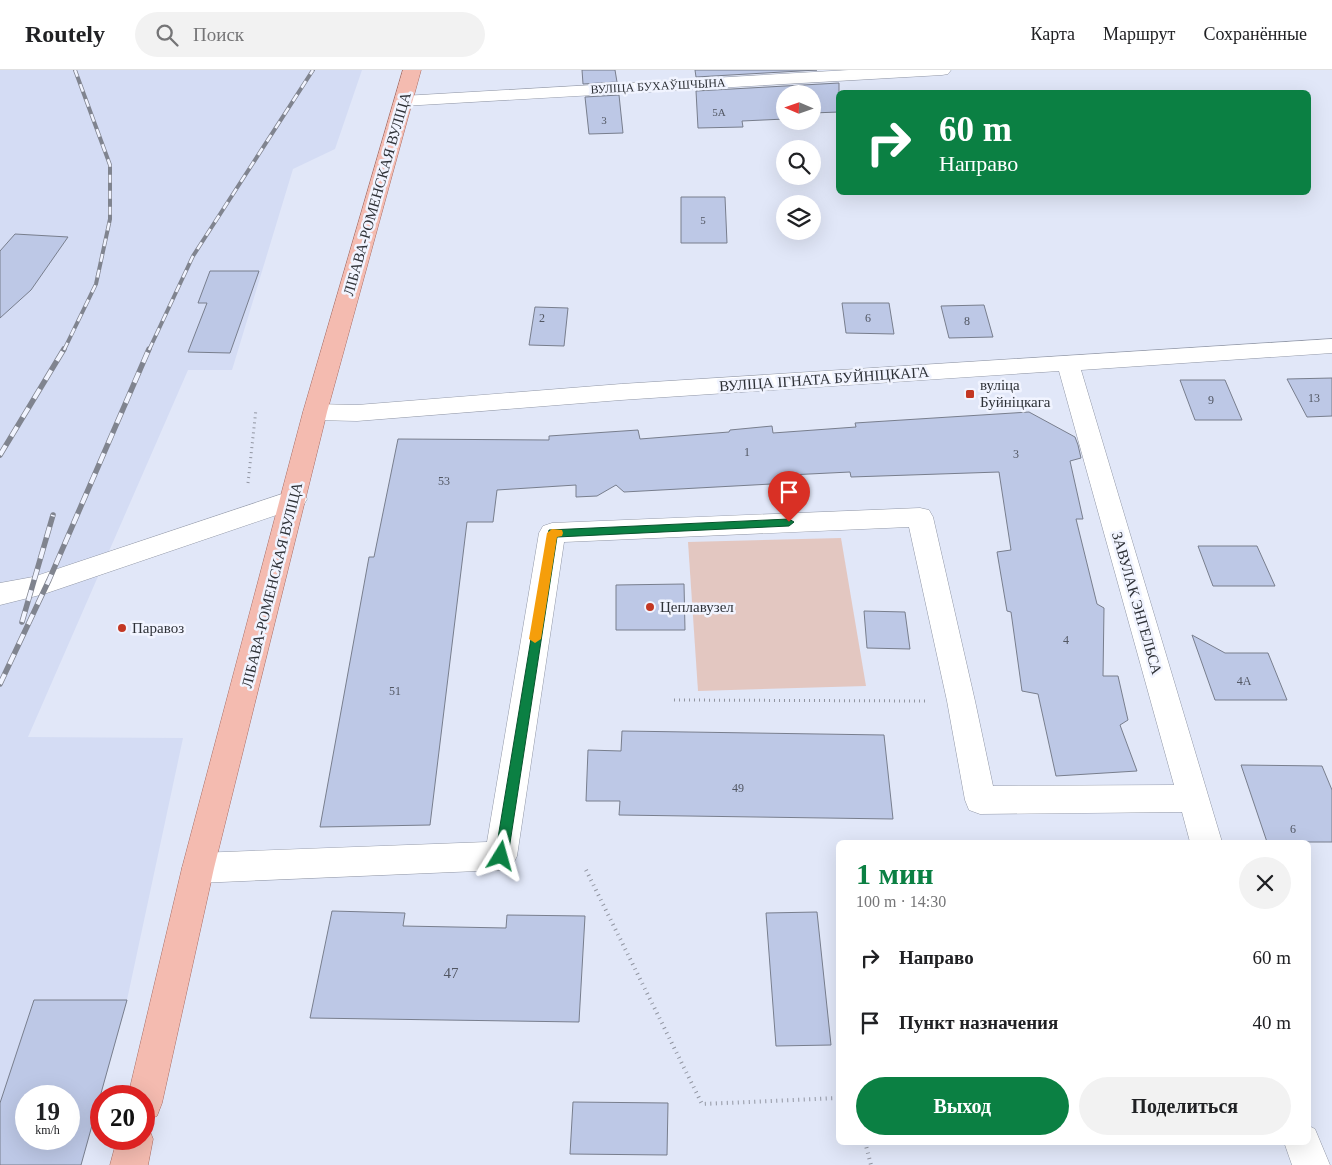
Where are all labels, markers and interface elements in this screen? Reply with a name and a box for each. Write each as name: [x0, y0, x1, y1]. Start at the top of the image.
search box: [135, 12, 485, 57]
text: Routely: [25, 21, 105, 47]
icon: search: [153, 21, 181, 49]
text: Поиск: [193, 24, 244, 45]
text: Карта: [1030, 24, 1075, 44]
text: Маршрут: [1103, 24, 1175, 44]
text: Сохранённые: [1203, 24, 1307, 44]
street label: ВУЛІЦА БУХАЎШЧЫНА: [590, 75, 726, 97]
north arrow: [776, 85, 821, 130]
map controls: [776, 85, 821, 240]
street label: ЛІБАВА-РОМЕНСКАЯ ВУЛІЦА: [340, 90, 414, 298]
house number: 5А: [712, 106, 726, 118]
icon: right: [856, 110, 921, 175]
text: 60 m: [939, 110, 1012, 149]
house number: 3: [601, 114, 607, 126]
button: search: [776, 140, 821, 185]
text: Направо: [939, 151, 1018, 176]
button: layers: [776, 195, 821, 240]
house number: 5: [700, 214, 706, 226]
house number: 2: [539, 311, 545, 325]
house number: 6: [865, 311, 871, 325]
house number: 8: [964, 314, 970, 328]
street label: ВУЛІЦА ІГНАТА БУЙНІЦКАГА: [719, 364, 930, 394]
place label: вуліца Буйніцкага: [980, 377, 1051, 410]
marker: вуліца Буйніцкага: [964, 388, 976, 400]
house number: 13: [1308, 391, 1320, 405]
house number: 9: [1208, 393, 1214, 407]
house number: 1: [744, 445, 750, 459]
house number: 3: [1013, 447, 1019, 461]
pin: [768, 471, 810, 522]
house number: 53: [438, 474, 450, 488]
icon: arrive: [775, 478, 803, 506]
street label: ЛІБАВА-РОМЕНСКАЯ ВУЛІЦА: [239, 480, 305, 689]
street label: ЗАВУЛАК ЭНГЕЛЬСА: [1109, 530, 1165, 676]
place label: Цеплавузел: [660, 599, 734, 615]
marker: Цеплавузел: [644, 601, 656, 613]
place label: Паравоз: [132, 620, 184, 636]
marker: Паравоз: [116, 622, 128, 634]
house number: 4: [1063, 633, 1069, 647]
house number: 4А: [1237, 674, 1252, 688]
house number: 51: [389, 684, 401, 698]
house number: 49: [732, 781, 744, 795]
house number: 6: [1290, 822, 1296, 836]
position arrow: [474, 829, 526, 881]
text: 1 мин: [856, 857, 934, 890]
button: close: [1239, 857, 1291, 909]
text: 100 m · 14:30: [856, 893, 946, 910]
icon: right: [856, 944, 884, 972]
text: Направо: [899, 947, 974, 968]
text: 60 m: [1252, 947, 1291, 968]
house number: 47: [444, 965, 459, 981]
icon: arrive: [856, 1009, 884, 1037]
text: Пункт назначения: [899, 1012, 1058, 1033]
text: 40 m: [1252, 1012, 1291, 1033]
button: Выход: [856, 1077, 1069, 1135]
button: Поделиться: [1079, 1077, 1291, 1135]
speed limit sign: 20: [90, 1085, 155, 1150]
text: 19: [35, 1098, 60, 1125]
text: km/h: [35, 1123, 60, 1137]

